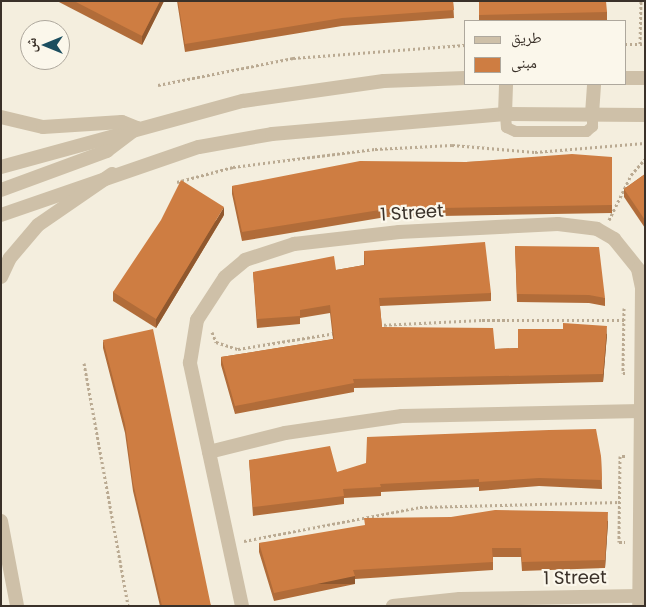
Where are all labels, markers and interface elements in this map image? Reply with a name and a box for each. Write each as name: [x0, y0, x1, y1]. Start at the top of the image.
north arrow: [20, 20, 70, 70]
legend: [463, 20, 626, 85]
text: طريق: [511, 27, 542, 48]
text: ش: [21, 38, 41, 52]
text: مبنى: [511, 52, 537, 73]
street label: 1 Street: [380, 200, 444, 226]
street label: 1 Street: [543, 567, 607, 589]

